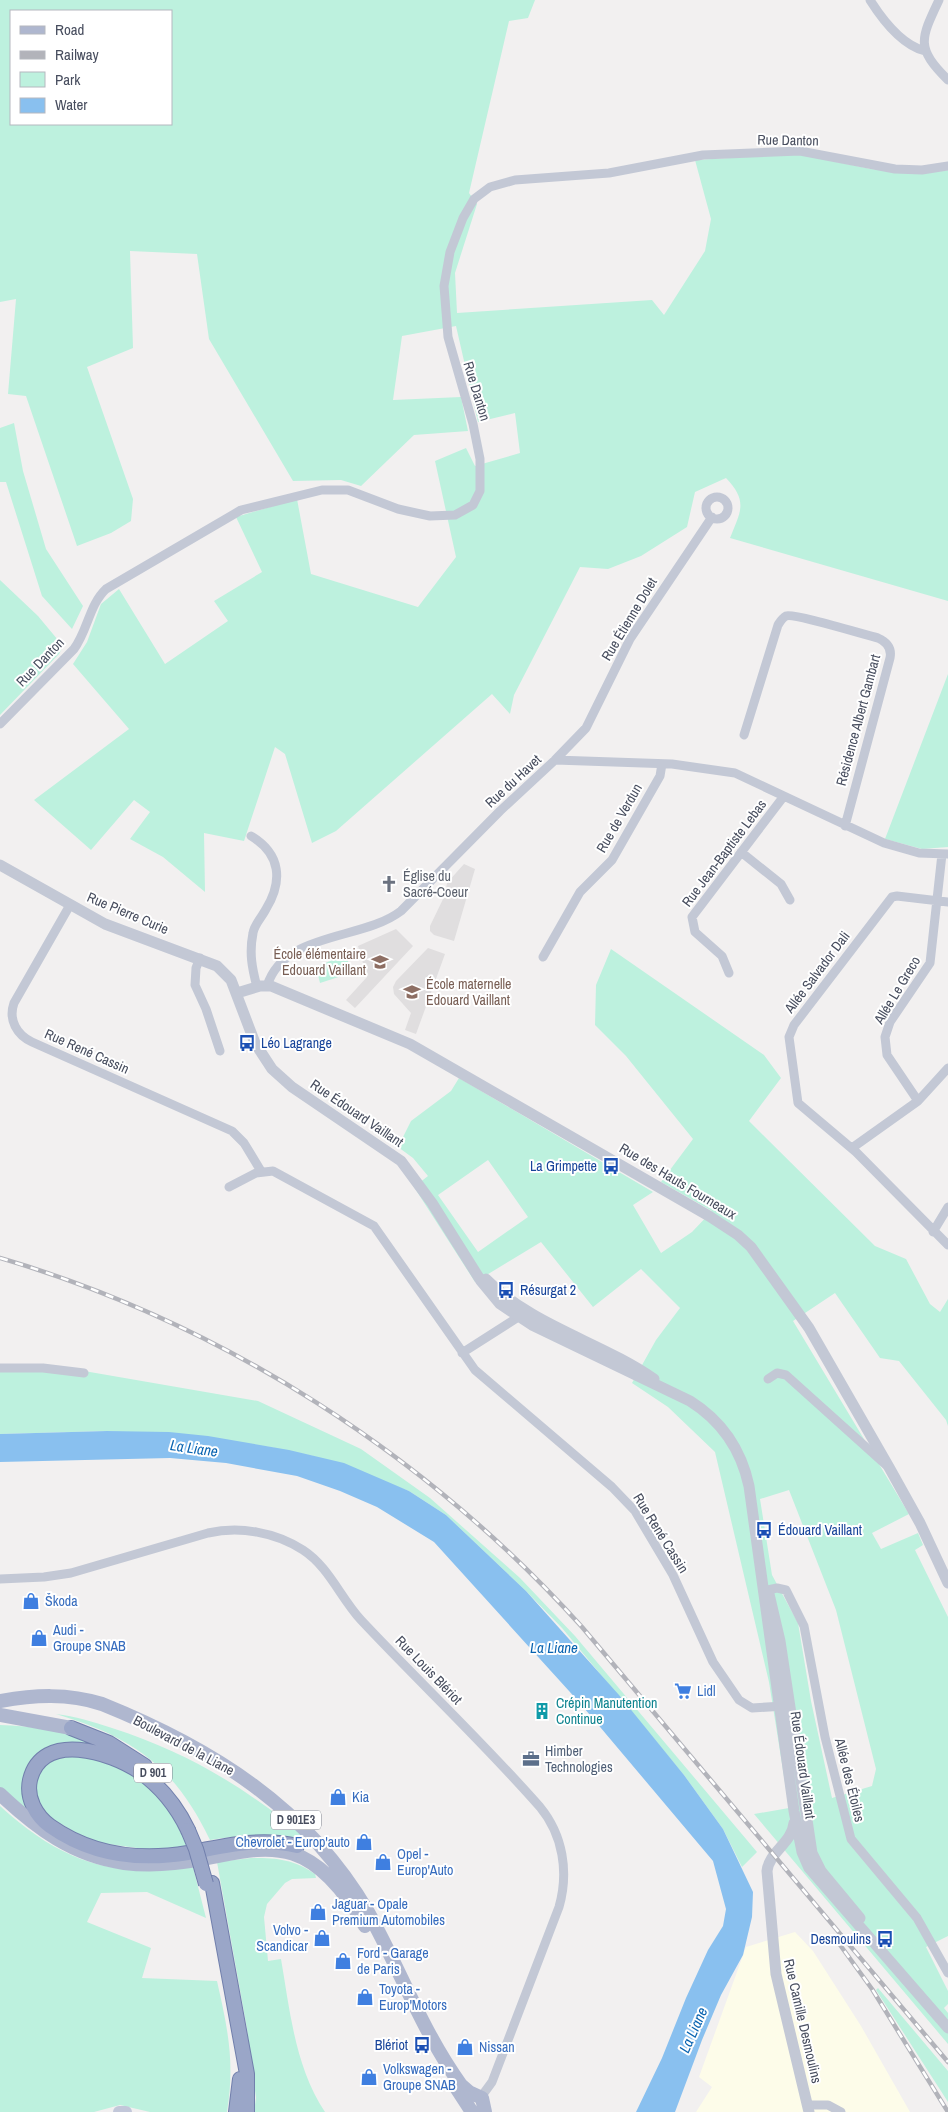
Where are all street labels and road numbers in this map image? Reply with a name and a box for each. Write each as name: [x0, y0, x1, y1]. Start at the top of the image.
street label: Rue Danton: [757, 130, 819, 150]
street label: Rue Danton: [459, 359, 495, 423]
street label: Rue Étienne Dolet: [597, 574, 661, 664]
street label: Rue Danton: [12, 634, 68, 690]
street label: Résidence Albert Gambart: [832, 652, 884, 788]
street label: Rue du Havet: [481, 750, 545, 812]
street label: Rue de Verdun: [592, 780, 646, 856]
street label: Rue Jean-Baptiste Lebas: [678, 796, 770, 910]
street label: Rue Pierre Curie: [85, 888, 171, 938]
street label: Allée Salvador Dali: [780, 928, 854, 1017]
street label: Allée Le Greco: [869, 953, 924, 1028]
street label: Rue René Cassin: [42, 1024, 132, 1078]
street label: Rue Édouard Vaillant: [307, 1075, 407, 1151]
street label: Rue des Hauts Fourneaux: [616, 1139, 740, 1223]
street label: Rue René Cassin: [629, 1490, 693, 1576]
street label: Rue Louis Blériot: [392, 1632, 466, 1708]
street label: Rue Édouard Vaillant: [787, 1710, 819, 1820]
street label: Boulevard de la Liane: [130, 1711, 238, 1779]
street label: Allée des Étoiles: [831, 1735, 869, 1824]
road number: D 901: [134, 1764, 172, 1782]
road number: D 901E3: [271, 1810, 321, 1830]
street label: Rue Camille Desmoulins: [780, 1957, 826, 2085]

